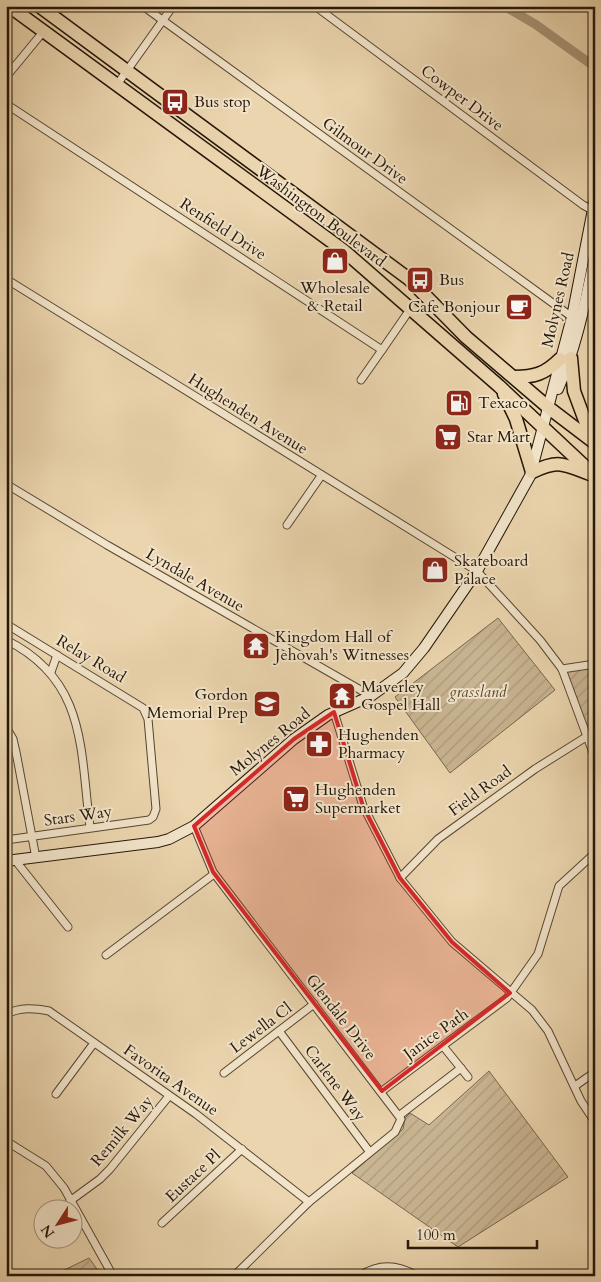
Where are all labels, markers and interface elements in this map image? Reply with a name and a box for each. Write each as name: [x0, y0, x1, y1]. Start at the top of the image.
street label: Cowper Drive: [416, 60, 508, 136]
bus stop icon: Bus stop: [160, 87, 190, 117]
place label: Bus stop: [194, 91, 251, 113]
street label: Gilmour Drive: [318, 112, 412, 190]
street label: Washington Boulevard: [251, 159, 391, 272]
street label: Renfield Drive: [175, 193, 271, 265]
shop icon: Wholesale & Retail: [320, 246, 350, 276]
street label: Molynes Road: [536, 250, 580, 350]
bus stop icon: Bus: [405, 265, 435, 295]
place label: Bus: [439, 269, 464, 291]
place label: Wholesale & Retail: [299, 277, 370, 317]
cafe icon: Cafe Bonjour: [504, 292, 534, 322]
place label: Cafe Bonjour: [408, 296, 500, 318]
street label: Hughenden Avenue: [184, 368, 312, 460]
fuel station icon: Texaco: [444, 388, 474, 418]
place label: Texaco: [478, 392, 528, 414]
supermarket icon: Star Mart: [433, 422, 463, 452]
place label: Star Mart: [467, 426, 530, 448]
street label: Lyndale Avenue: [142, 543, 248, 617]
place label: Skateboard Palace: [454, 550, 529, 590]
shop icon: Skateboard Palace: [420, 555, 450, 585]
place label: Kingdom Hall of Jehovah's Witnesses: [273, 626, 409, 666]
street label: Relay Road: [52, 630, 130, 689]
temple icon: Kingdom Hall of Jehovah's Witnesses: [241, 631, 271, 661]
place label: Maverley Gospel Hall: [361, 676, 440, 716]
temple icon: Maverley Gospel Hall: [327, 681, 357, 711]
park label: grassland: [448, 681, 508, 703]
place label: Gordon Memorial Prep: [147, 684, 248, 724]
school or university icon: Gordon Memorial Prep: [252, 689, 282, 719]
street label: Molynes Road: [225, 702, 315, 781]
place label: Hughenden Pharmacy: [338, 724, 419, 764]
pharmacy icon: Hughenden Pharmacy: [304, 729, 334, 759]
street label: Field Road: [444, 760, 516, 821]
place label: Hughenden Supermarket: [315, 779, 401, 819]
supermarket icon: Hughenden Supermarket: [281, 784, 311, 814]
street label: Stars Way: [43, 800, 114, 832]
street label: Glendale Drive: [301, 970, 381, 1064]
street label: Lewella Cl: [225, 997, 297, 1059]
street label: Janice Path: [398, 1003, 473, 1066]
street label: Favorita Avenue: [119, 1039, 223, 1121]
street label: Carlene Way: [299, 1040, 371, 1126]
street label: Remilk Way: [86, 1090, 159, 1171]
street label: Eustace Pl: [160, 1145, 226, 1207]
north arrow: [32, 1200, 82, 1250]
scale bar: [408, 1217, 537, 1249]
text: N: [37, 1221, 59, 1242]
text: 100 m: [416, 1225, 456, 1245]

